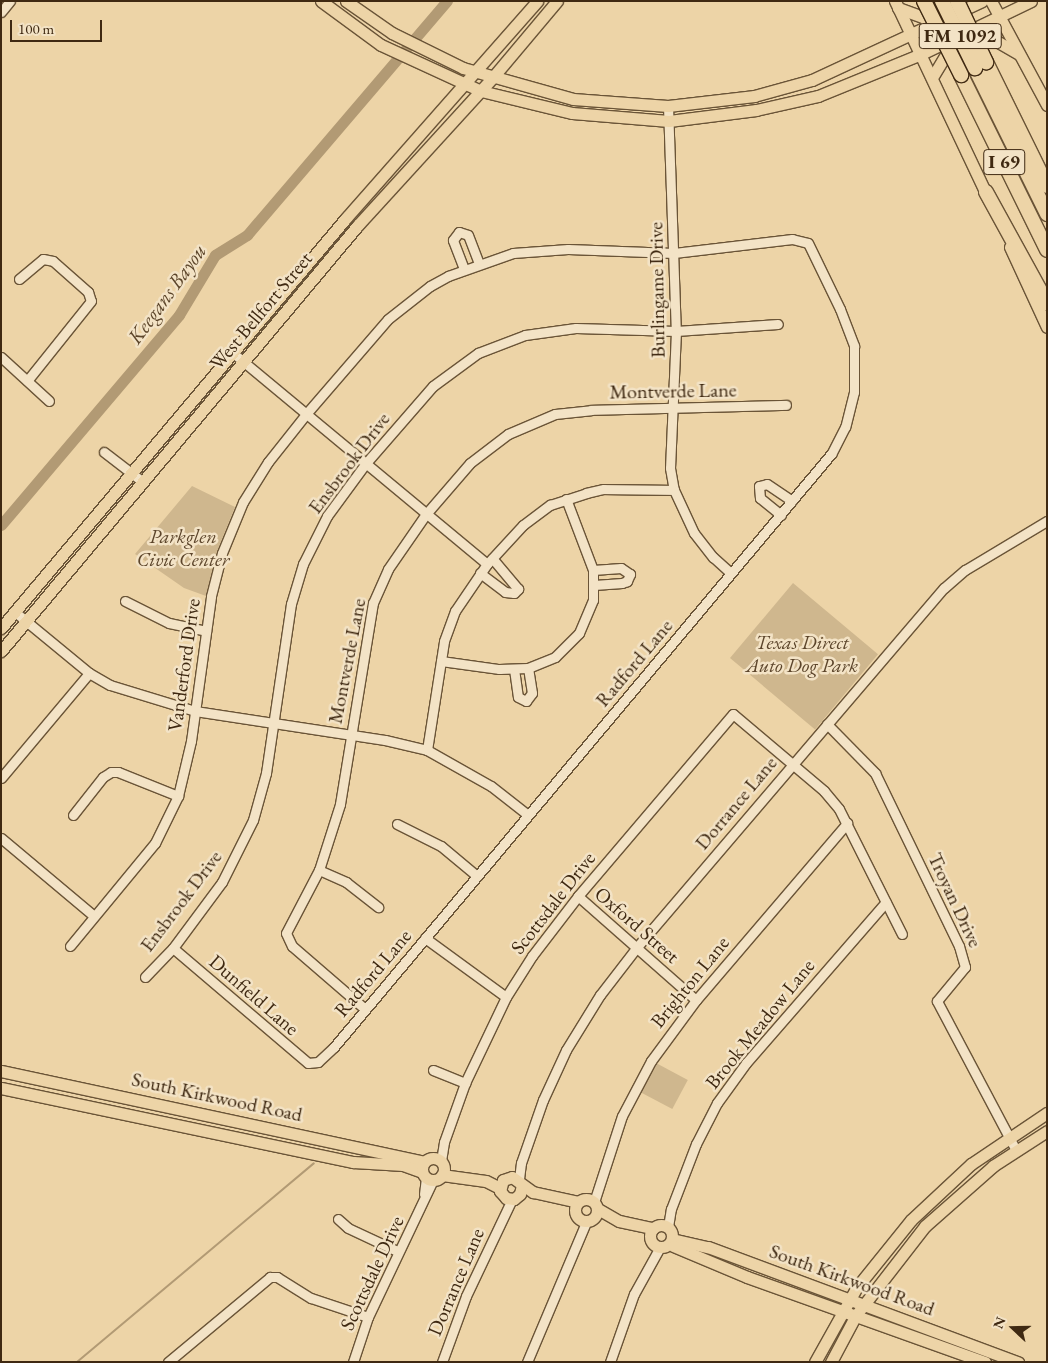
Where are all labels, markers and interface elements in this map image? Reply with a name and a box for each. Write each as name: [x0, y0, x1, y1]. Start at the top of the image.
scale bar: [12, 10, 105, 42]
text: 100 m: [18, 19, 54, 38]
road number: FM 1092: [918, 20, 1002, 52]
road number: I 69: [983, 146, 1025, 178]
street label: Burlingame Drive: [644, 222, 670, 358]
water label: Keegans Bayou: [122, 239, 212, 349]
street label: West Bellfort Street: [205, 247, 317, 375]
street label: Montverde Lane: [609, 378, 737, 404]
street label: Ensbrook Drive: [303, 408, 395, 518]
park label: Parkglen Civic Center: [137, 525, 229, 572]
street label: Montverde Lane: [323, 596, 371, 726]
street label: Vanderford Drive: [163, 597, 205, 733]
street label: Radford Lane: [590, 614, 678, 712]
park label: Texas Direct Auto Dog Park: [746, 631, 858, 678]
street label: Dorrance Lane: [690, 751, 782, 855]
street label: Ensbrook Drive: [135, 846, 227, 956]
street label: Scottsdale Drive: [506, 847, 600, 959]
street label: Troyan Drive: [923, 849, 987, 951]
street label: Oxford Street: [590, 882, 684, 968]
street label: Radford Lane: [329, 924, 417, 1022]
street label: Brighton Lane: [646, 931, 734, 1033]
street label: Dunfield Lane: [204, 949, 304, 1041]
street label: Brook Meadow Lane: [700, 954, 820, 1094]
street label: South Kirkwood Road: [129, 1067, 305, 1127]
street label: Scottsdale Drive: [335, 1212, 409, 1334]
street label: Dorrance Lane: [423, 1225, 489, 1339]
street label: South Kirkwood Road: [766, 1239, 938, 1321]
north arrow: [988, 1303, 1038, 1353]
text: N: [989, 1314, 1009, 1331]

